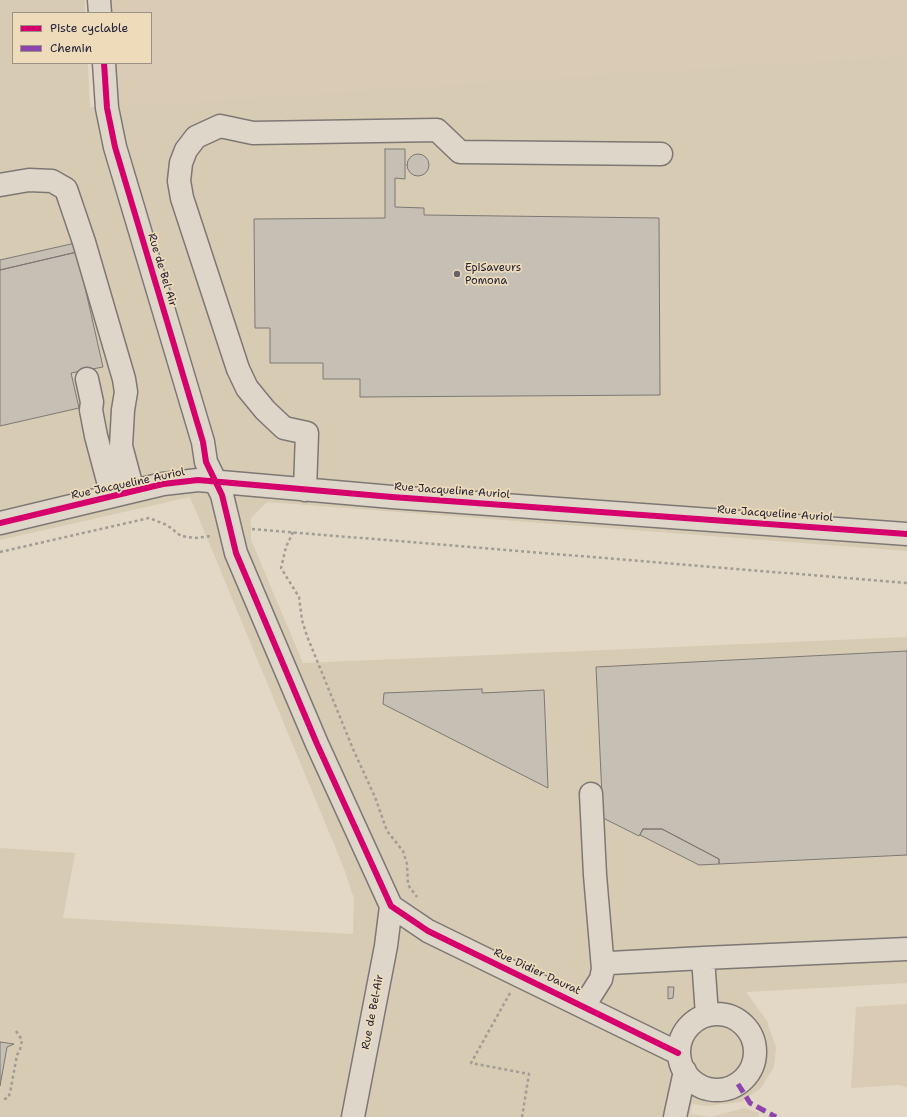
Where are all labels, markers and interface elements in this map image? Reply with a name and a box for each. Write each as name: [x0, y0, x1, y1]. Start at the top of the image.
legend: [12, 12, 152, 64]
text: Piste cyclable: [50, 20, 128, 36]
text: Chemin: [50, 40, 92, 56]
street label: Rue de Bel Air: [145, 232, 179, 308]
place label: EpiSaveurs Pomona: [465, 261, 521, 287]
marker: EpiSaveurs Pomona: [452, 269, 462, 279]
street label: Rue Jacqueline Auriol: [70, 465, 186, 503]
street label: Rue Jacqueline Auriol: [394, 480, 510, 502]
street label: Rue Jacqueline Auriol: [717, 503, 833, 525]
street label: Rue Didier Daurat: [491, 946, 583, 998]
street label: Rue de Bel-Air: [359, 973, 387, 1051]

